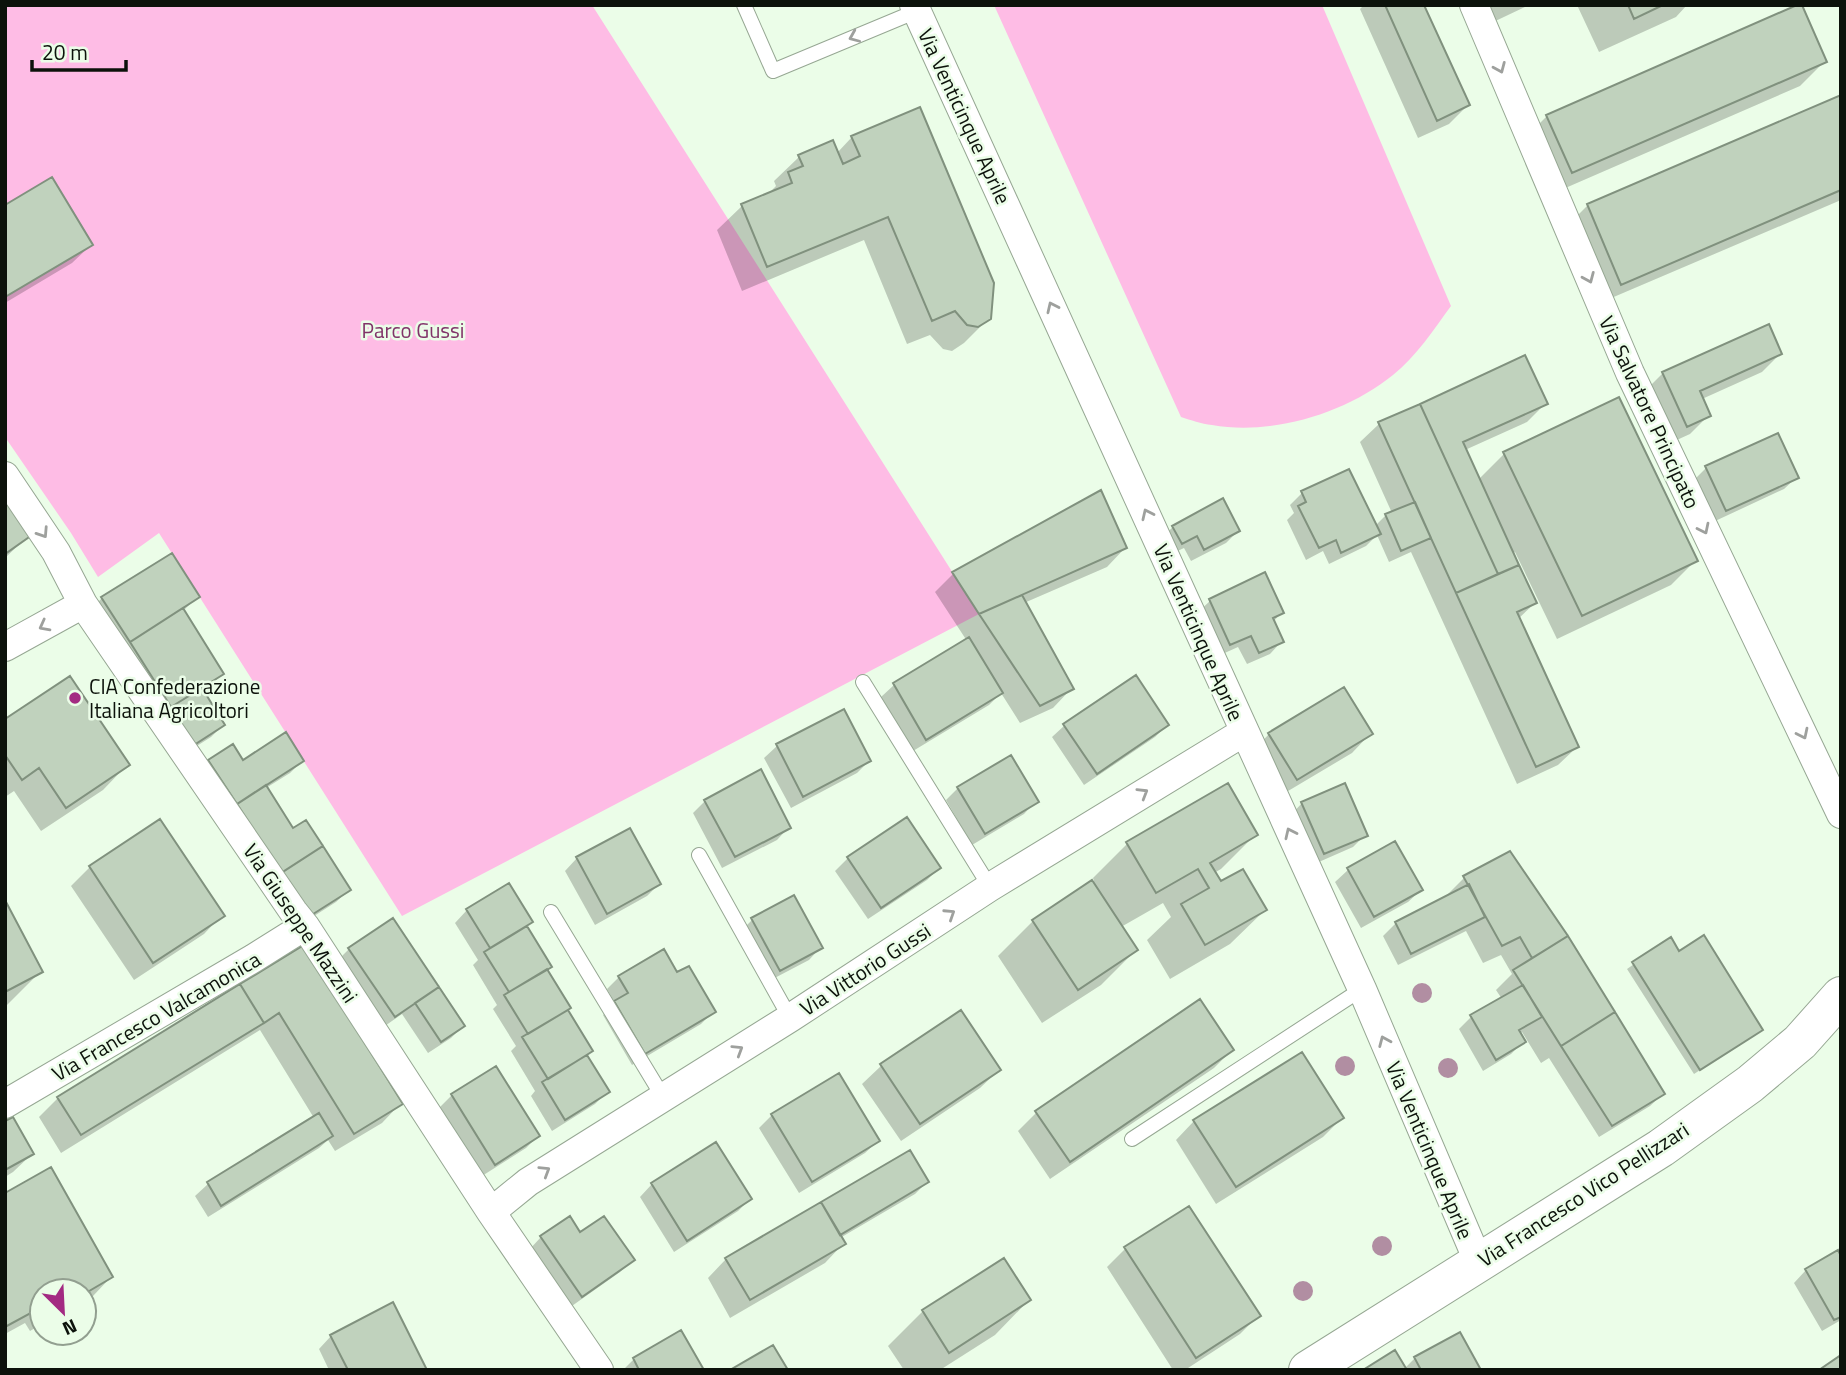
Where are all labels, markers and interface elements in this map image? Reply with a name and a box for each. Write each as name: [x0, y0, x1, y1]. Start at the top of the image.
street label: Via Venticinque Aprile: [910, 23, 1020, 209]
scale bar: [32, 28, 126, 72]
one-way arrow: [849, 29, 861, 43]
text: 20 m: [42, 36, 88, 68]
one-way arrow: [1491, 62, 1505, 74]
one-way arrow: [1581, 270, 1595, 283]
one-way arrow: [1047, 302, 1061, 314]
street label: Via Salvatore Principato: [1591, 310, 1709, 514]
park label: Parco Gussi: [362, 314, 464, 346]
one-way arrow: [1141, 509, 1155, 521]
one-way arrow: [1696, 522, 1710, 534]
one-way arrow: [35, 525, 47, 538]
street label: Via Venticinque Aprile: [1146, 538, 1252, 726]
one-way arrow: [39, 618, 52, 631]
place label: CIA Confederazione Italiana Agricoltori: [89, 670, 260, 726]
marker: CIA Confederazione Italiana Agricoltori: [67, 690, 83, 706]
one-way arrow: [1794, 727, 1808, 739]
one-way arrow: [1135, 789, 1148, 802]
one-way arrow: [1284, 828, 1298, 840]
street label: Via Giuseppe Mazzini: [236, 837, 366, 1009]
one-way arrow: [942, 909, 955, 922]
street label: Via Vittorio Gussi: [793, 915, 937, 1023]
street label: Via Francesco Valcamonica: [46, 943, 267, 1089]
one-way arrow: [1378, 1035, 1392, 1048]
one-way arrow: [731, 1046, 744, 1059]
street label: Via Venticinque Aprile: [1378, 1056, 1482, 1244]
street label: Via Francesco Vico Pellizzari: [1471, 1114, 1695, 1274]
one-way arrow: [538, 1167, 551, 1180]
north arrow: [28, 1277, 98, 1347]
text: N: [58, 1312, 82, 1344]

